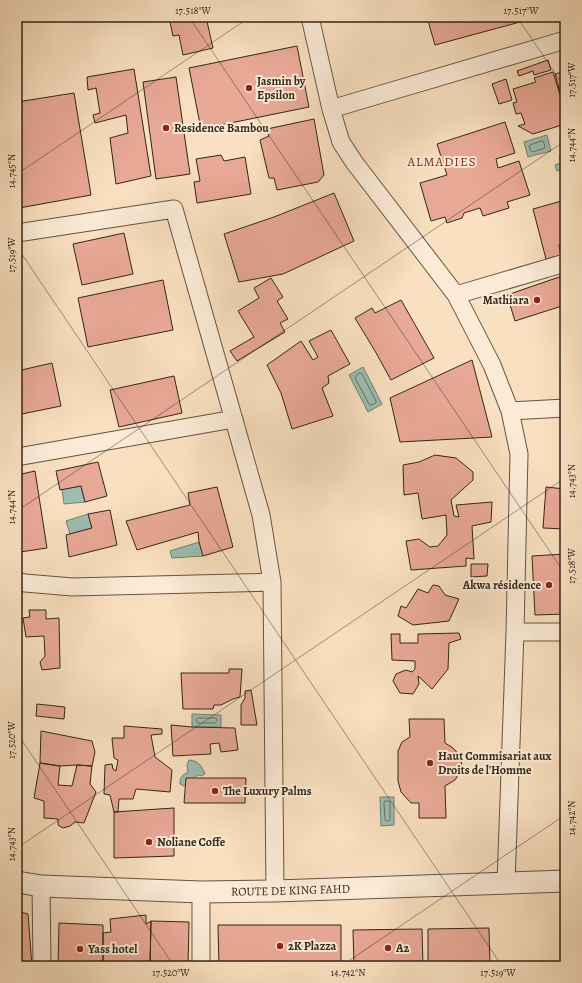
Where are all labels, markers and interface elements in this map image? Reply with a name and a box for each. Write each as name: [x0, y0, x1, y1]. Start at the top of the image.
text: 17.518°W: [175, 4, 211, 17]
text: 17.517°W: [504, 4, 539, 17]
text: 17.517°W: [565, 62, 578, 97]
place label: Jasmin by Epsilon: [257, 73, 306, 103]
marker: Jasmin by Epsilon: [244, 83, 254, 93]
place label: Residence Bambou: [174, 120, 269, 136]
marker: Residence Bambou: [161, 123, 171, 133]
text: 14.744°N: [565, 128, 578, 162]
district label: ALMADIES: [406, 153, 477, 170]
text: 14.745°N: [5, 154, 18, 188]
text: 17.519°W: [5, 237, 18, 273]
place label: Mathiara: [483, 292, 529, 308]
marker: Mathiara: [532, 295, 542, 305]
text: 14.743°N: [565, 464, 578, 498]
text: 14.744°N: [5, 490, 18, 524]
text: 17.518°W: [565, 548, 578, 584]
place label: Akwa résidence: [462, 577, 541, 593]
marker: Akwa résidence: [544, 580, 554, 590]
text: 17.520°W: [5, 721, 18, 759]
place label: Haut Commisariat aux Droits de l'Homme: [438, 748, 552, 778]
marker: Haut Commisariat aux Droits de l'Homme: [425, 758, 435, 768]
place label: The Luxury Palms: [223, 783, 312, 799]
marker: The Luxury Palms: [210, 786, 220, 796]
text: 14.742°N: [565, 801, 578, 835]
text: 14.743°N: [5, 827, 18, 861]
place label: Noliane Coffe: [157, 834, 226, 850]
marker: Noliane Coffe: [144, 837, 154, 847]
street label: ROUTE DE KING FAHD: [231, 880, 350, 900]
place label: 2K Plazza: [288, 938, 337, 954]
place label: A2: [395, 940, 410, 956]
place label: Yass hotel: [87, 941, 138, 957]
marker: 2K Plazza: [275, 941, 285, 951]
marker: A2: [383, 943, 393, 953]
marker: Yass hotel: [75, 944, 85, 954]
text: 17.520°W: [152, 966, 190, 979]
text: 14.742°N: [331, 966, 365, 979]
text: 17.519°W: [480, 966, 516, 979]

